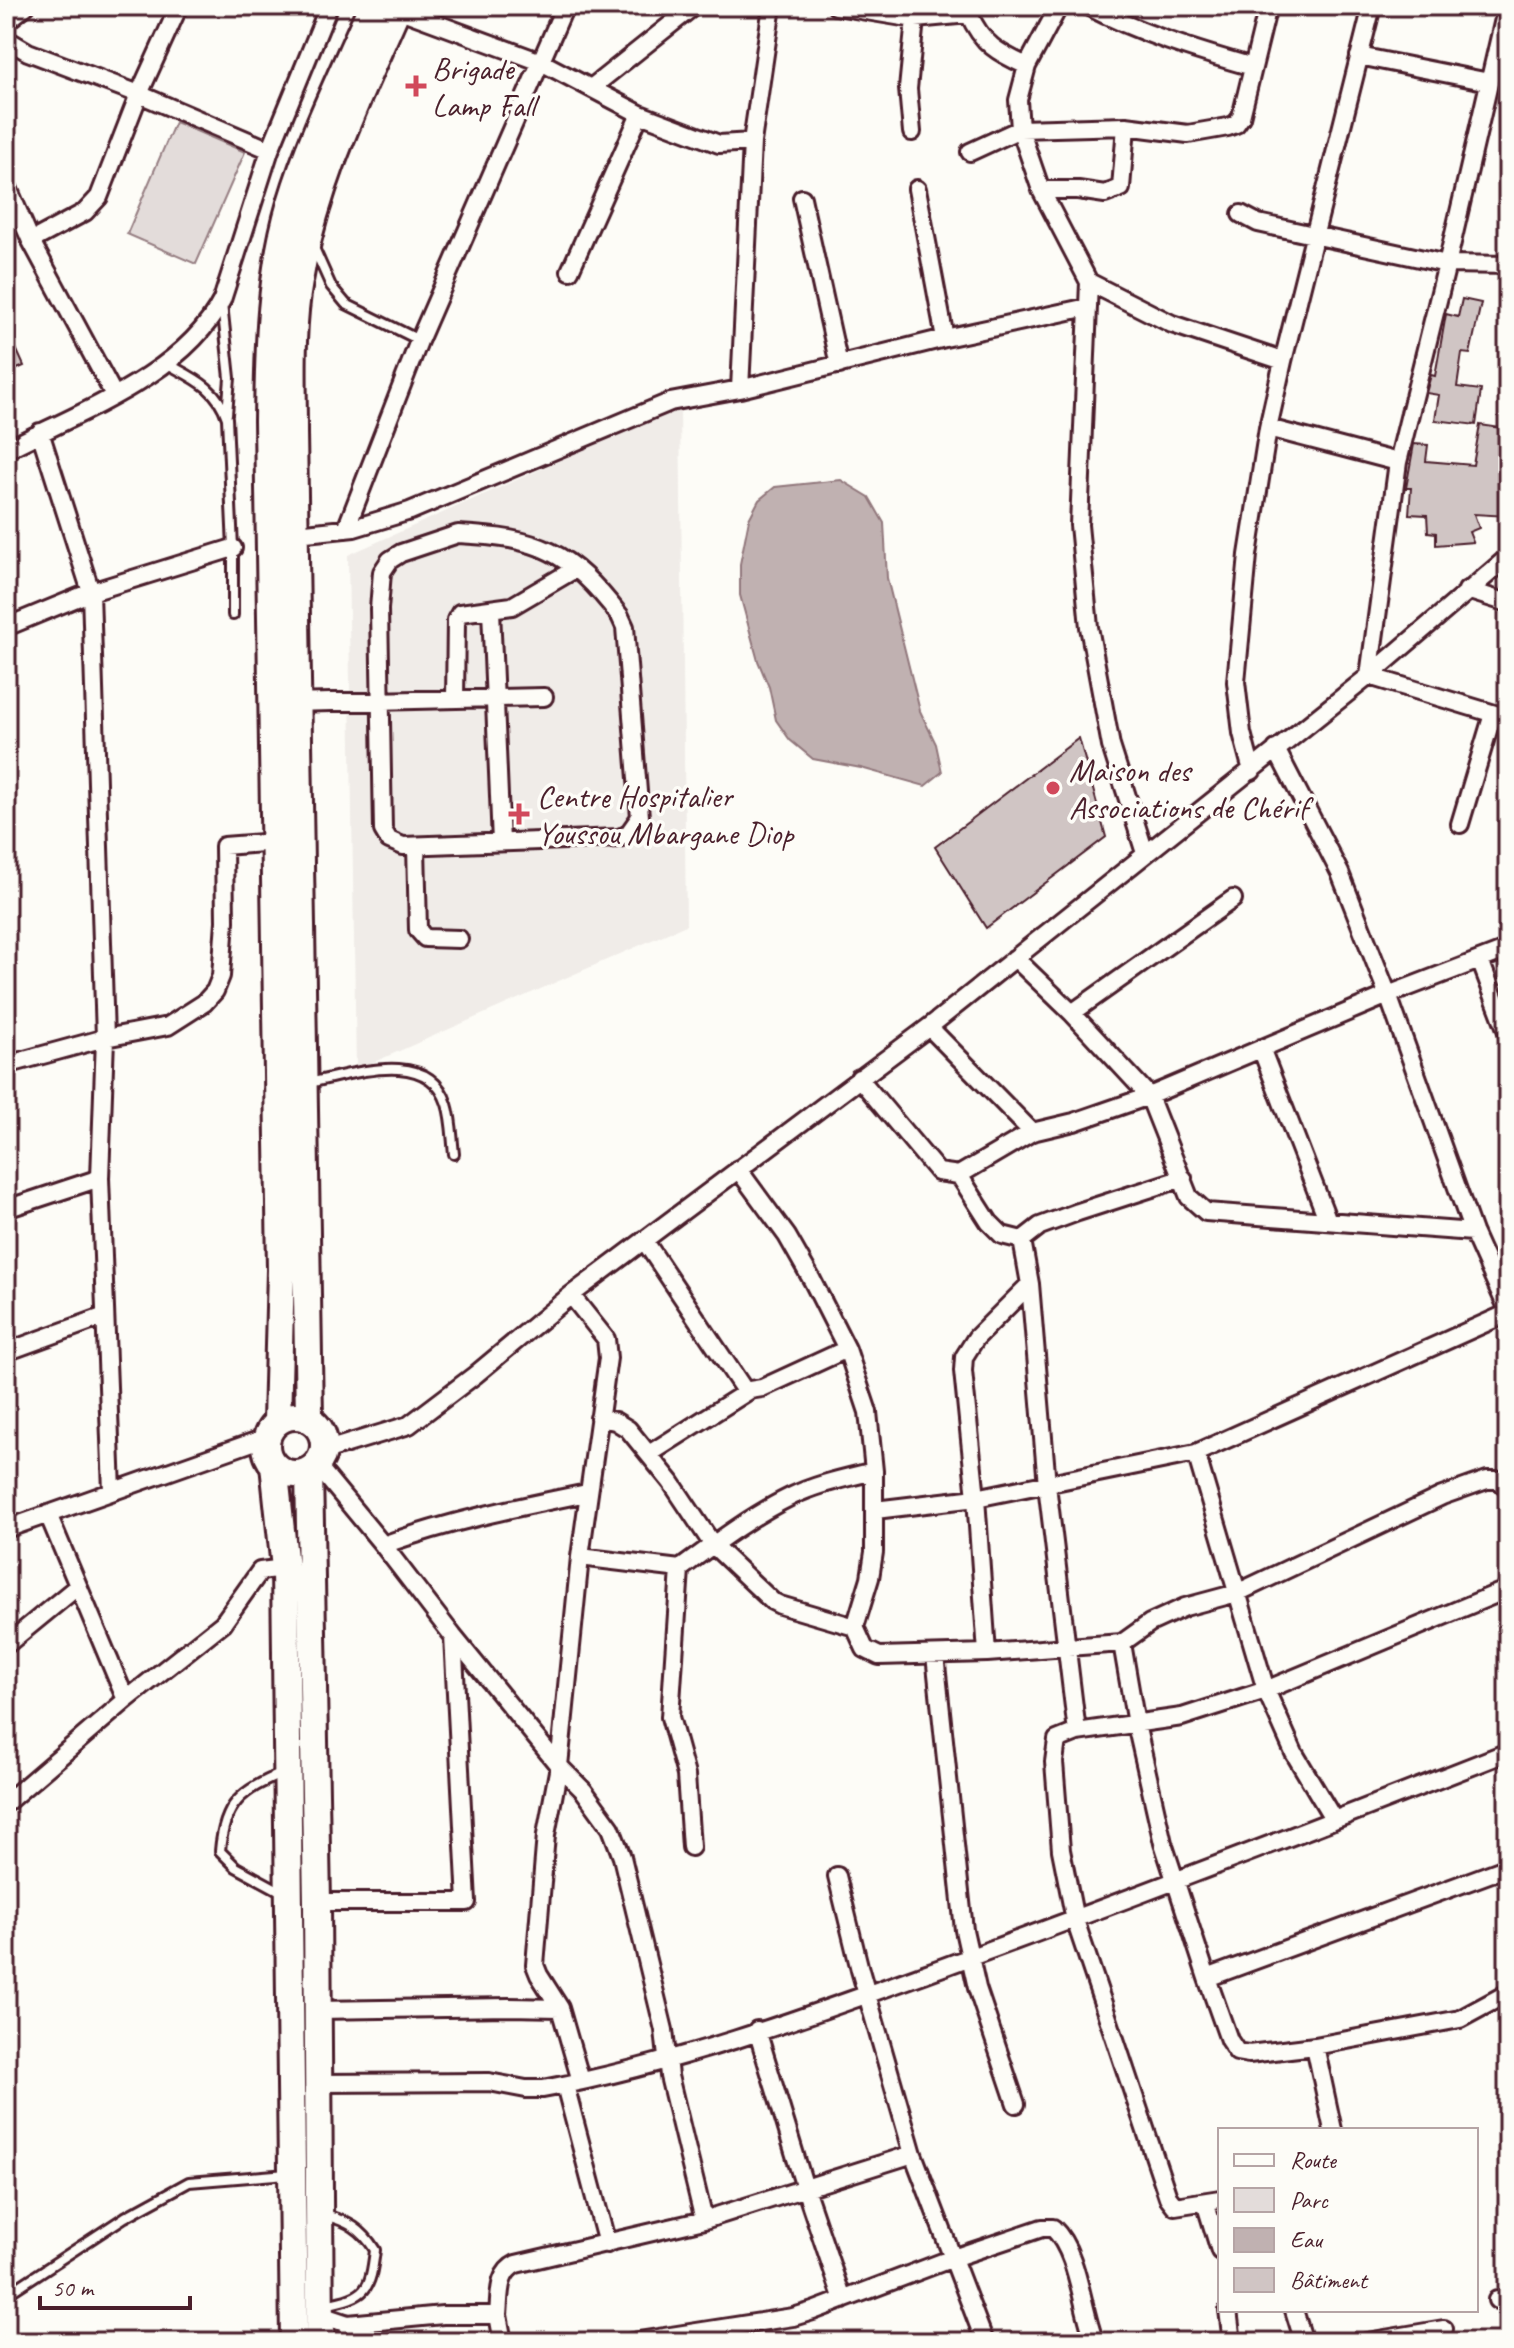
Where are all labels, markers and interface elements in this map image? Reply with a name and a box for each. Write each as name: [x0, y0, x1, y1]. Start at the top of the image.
place label: Brigade Lamp Fall: [432, 48, 541, 126]
marker: Brigade Lamp Fall: [407, 77, 425, 95]
place label: Maison des Associations de Chérif: [1069, 750, 1314, 828]
place label: Centre Hospitalier Youssou Mbargane Diop: [537, 776, 795, 854]
marker: Maison des Associations de Chérif: [1044, 779, 1062, 797]
marker: Centre Hospitalier Youssou Mbargane Diop: [508, 803, 530, 825]
legend: [1218, 2128, 1478, 2312]
text: Route: [1290, 2145, 1338, 2175]
text: Parc: [1290, 2185, 1329, 2215]
text: Eau: [1290, 2225, 1324, 2255]
scale bar: [40, 2260, 190, 2310]
text: Bâtiment: [1290, 2265, 1369, 2295]
text: 50 m: [52, 2273, 95, 2303]

